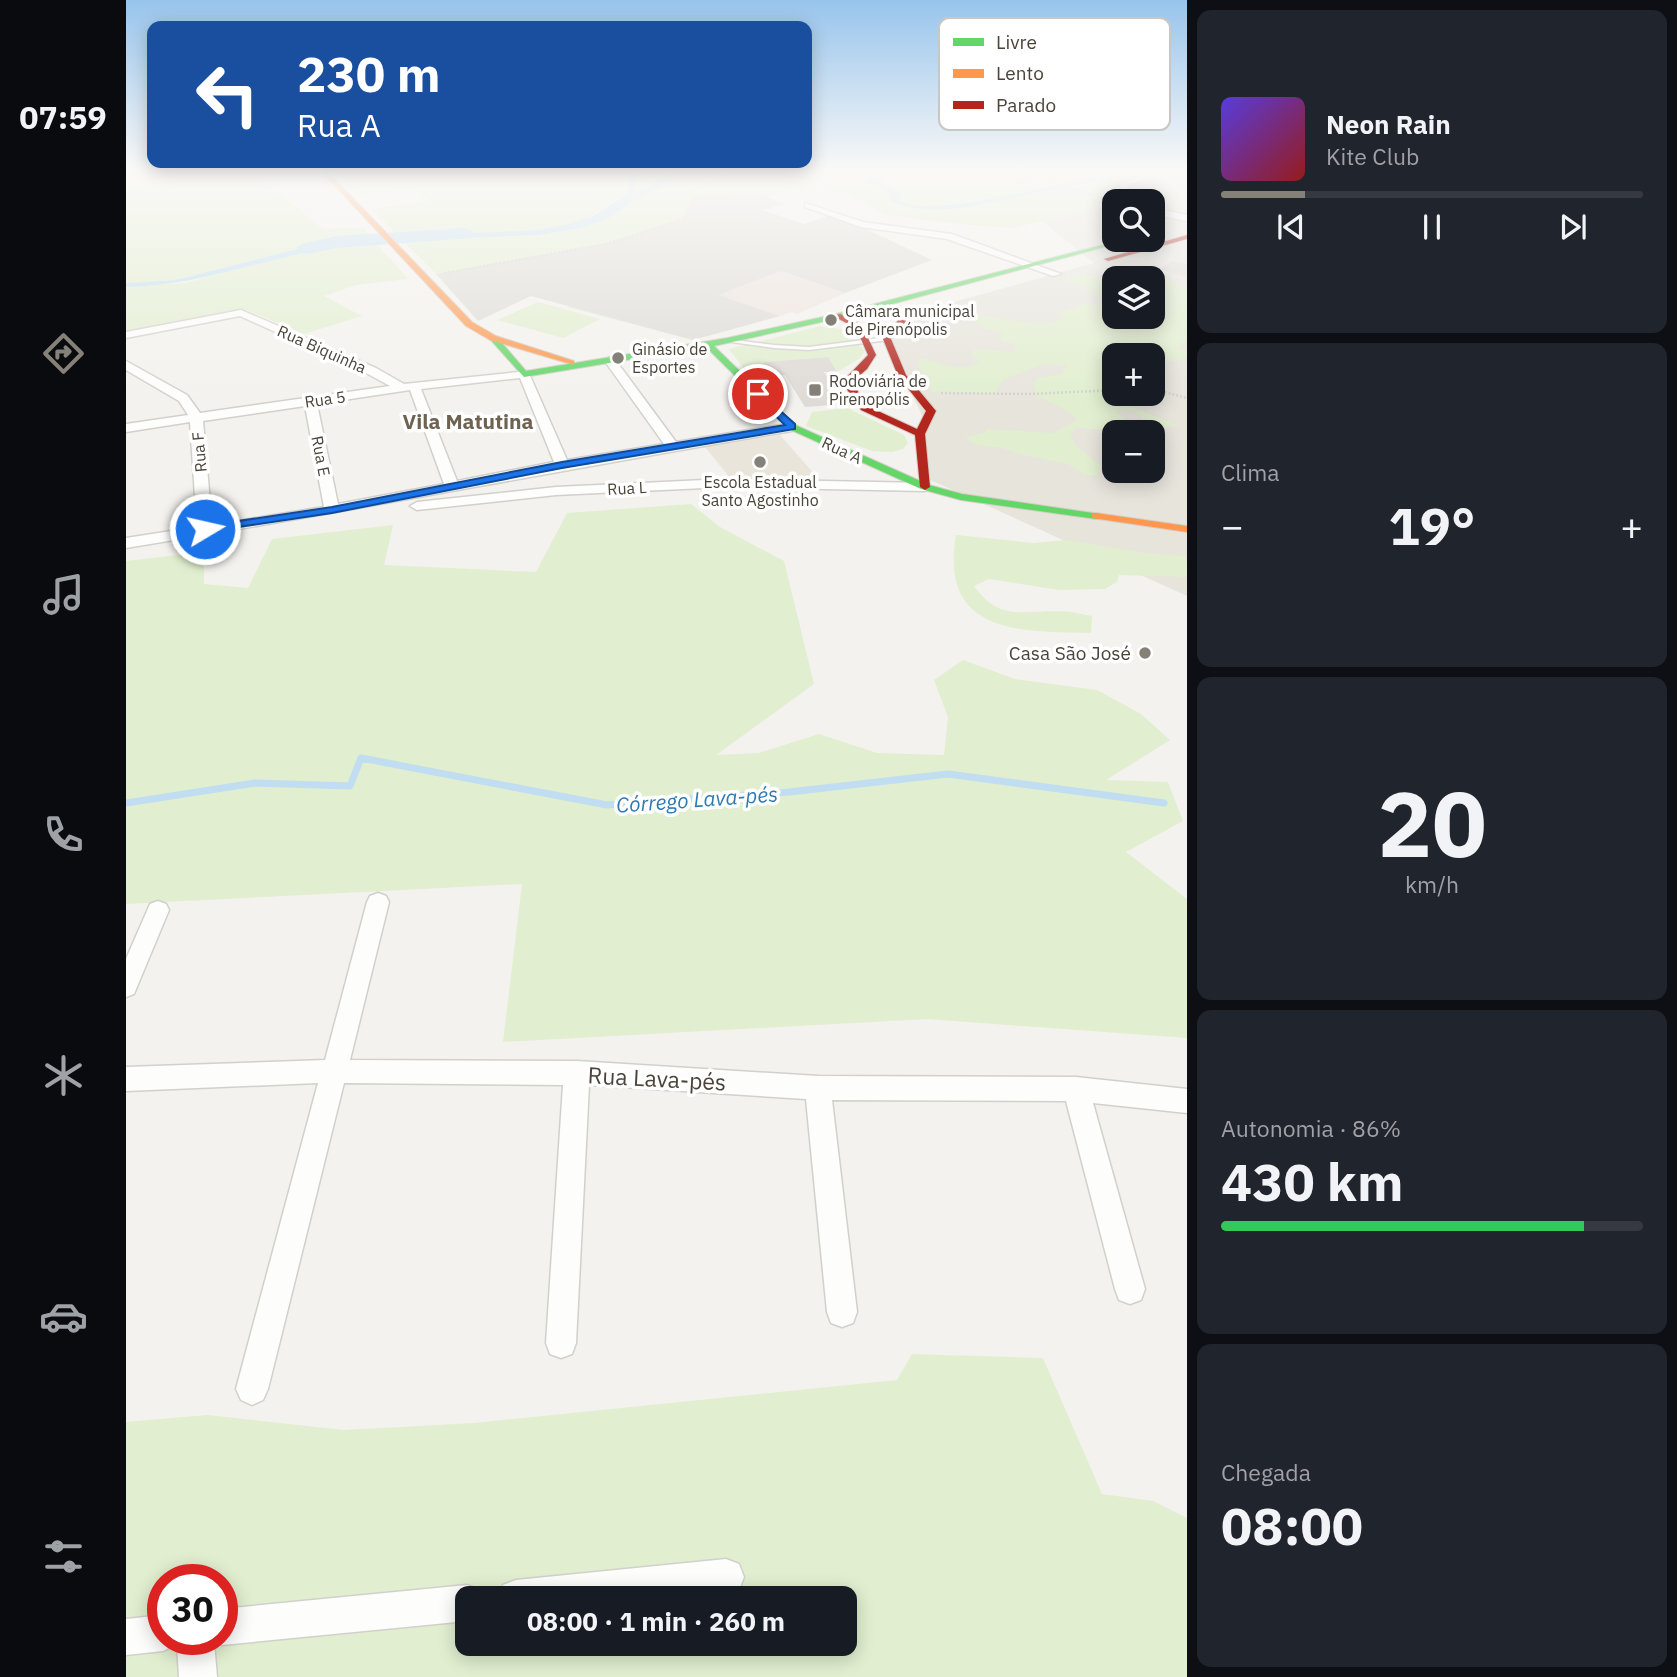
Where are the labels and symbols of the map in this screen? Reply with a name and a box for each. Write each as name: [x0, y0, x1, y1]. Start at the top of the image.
legend: [939, 18, 1170, 130]
text: Livre: [996, 30, 1037, 54]
text: Lento: [996, 61, 1044, 85]
text: Parado: [996, 93, 1056, 117]
place label: Câmara municipal de Pirenópolis: [845, 301, 975, 339]
marker: Câmara municipal de Pirenópolis: [823, 312, 839, 328]
street label: Rua Biquinha: [274, 321, 370, 378]
place label: Ginásio de Esportes: [632, 339, 708, 377]
marker: Ginásio de Esportes: [610, 350, 626, 366]
pin: [728, 364, 788, 424]
place label: Rodoviária de Pirenopólis: [829, 371, 927, 409]
marker: Rodoviária de Pirenopólis: [807, 382, 823, 398]
street label: Rua 5: [303, 386, 347, 412]
district label: Vila Matutina: [402, 407, 534, 435]
street label: Rua F: [187, 431, 211, 473]
street label: Rua A: [819, 432, 865, 468]
street label: Rua E: [307, 434, 335, 478]
marker: Escola Estadual Santo Agostinho: [752, 454, 768, 470]
place label: Escola Estadual Santo Agostinho: [701, 472, 819, 510]
street label: Rua L: [607, 477, 647, 499]
position arrow: [168, 492, 242, 566]
place label: Casa São José: [1009, 641, 1131, 665]
marker: Casa São José: [1137, 645, 1153, 661]
water label: Córrego Lava-pés: [615, 779, 779, 819]
street label: Rua Lava-pés: [587, 1059, 727, 1097]
speed limit sign: 30: [147, 1564, 238, 1655]

